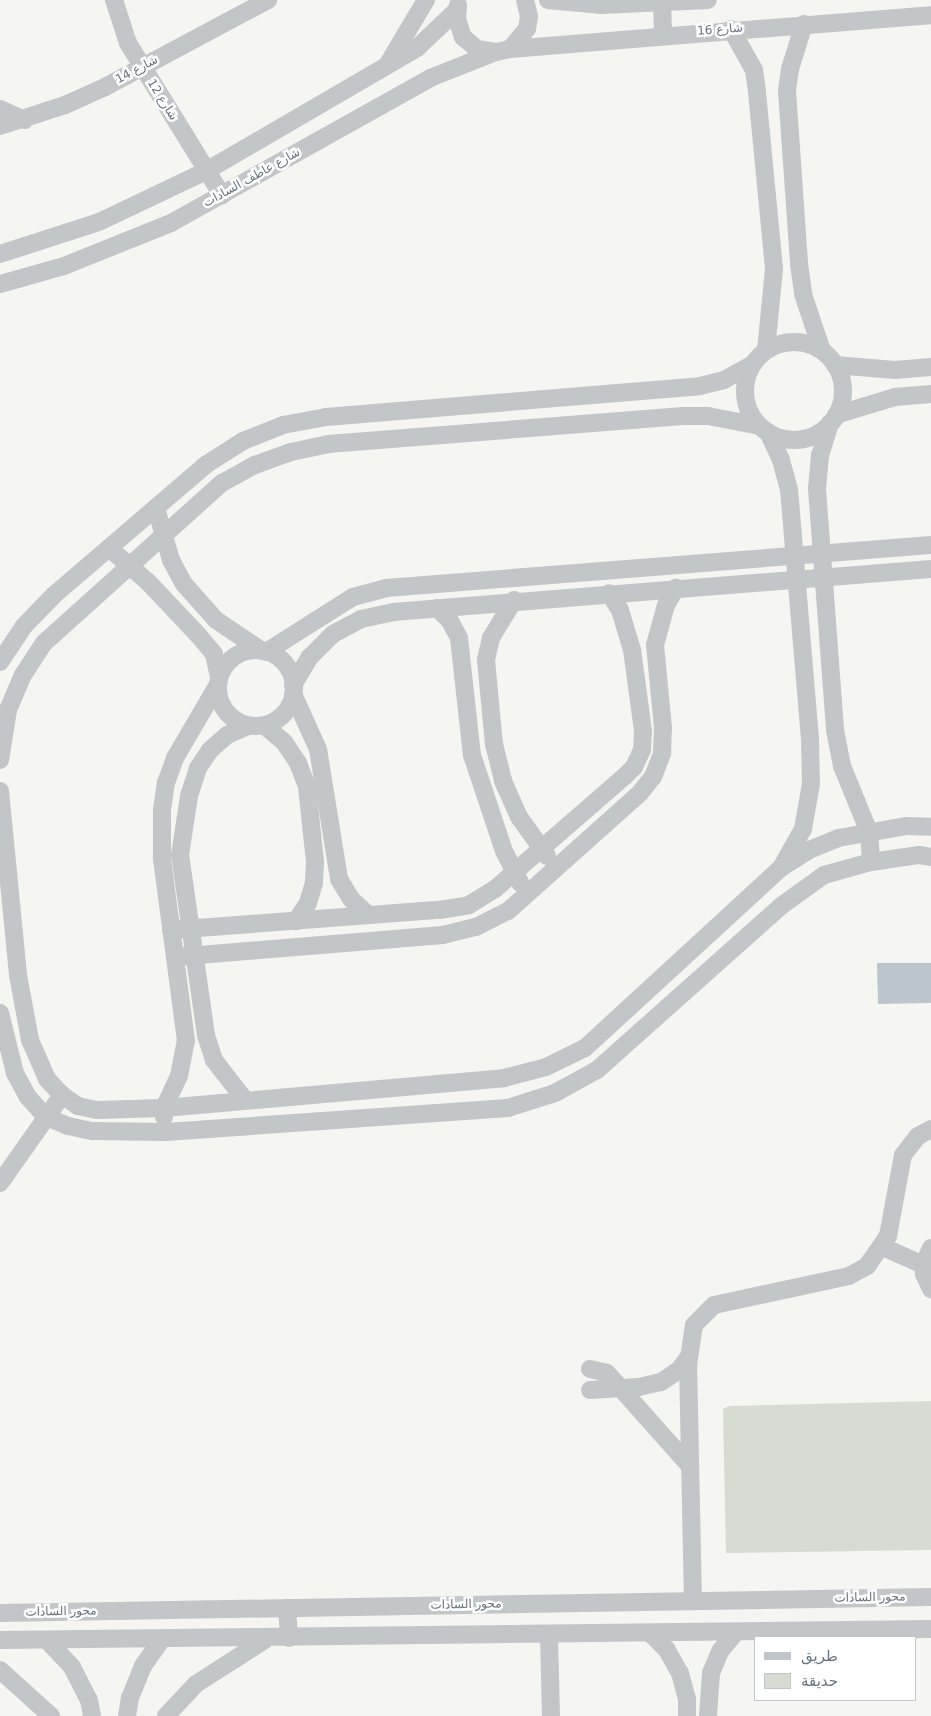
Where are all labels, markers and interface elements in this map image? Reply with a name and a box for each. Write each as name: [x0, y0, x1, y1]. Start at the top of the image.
street label: شارع 16: [697, 21, 743, 39]
street label: شارع 14: [113, 53, 161, 87]
street label: شارع 12: [144, 77, 180, 123]
street label: شارع عاطف السادات: [201, 145, 303, 211]
street label: محور السادات: [834, 1590, 906, 1606]
street label: محور السادات: [430, 1597, 502, 1613]
street label: محور السادات: [25, 1604, 97, 1620]
legend: [754, 1636, 916, 1701]
text: طريق: [801, 1647, 838, 1665]
text: حديقة: [801, 1672, 838, 1690]

